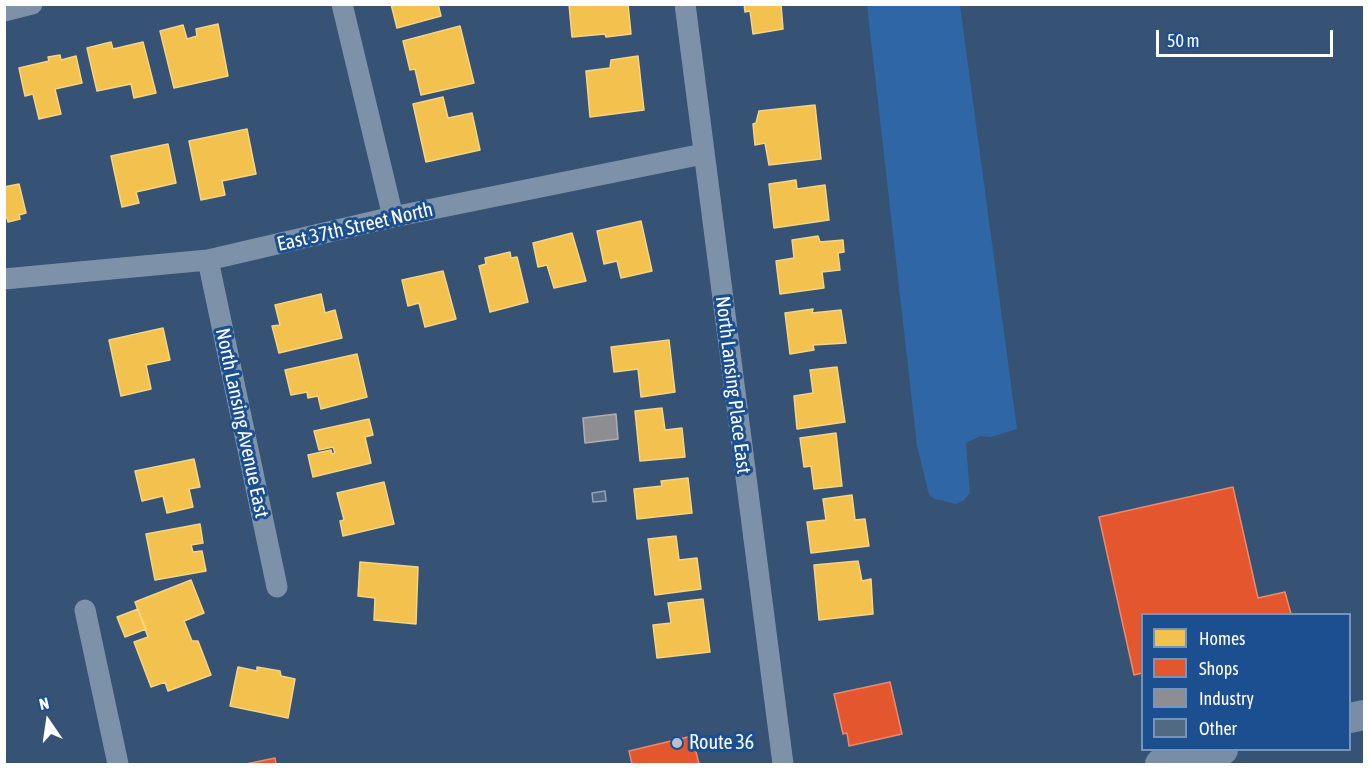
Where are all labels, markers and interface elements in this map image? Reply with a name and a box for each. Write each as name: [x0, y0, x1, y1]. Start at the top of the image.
scale bar: [1159, 18, 1336, 56]
text: 50 m: [1167, 30, 1199, 51]
street label: East 37th Street North: [275, 197, 435, 257]
street label: North Lansing Place East: [710, 295, 756, 475]
street label: North Lansing Avenue East: [210, 326, 274, 520]
legend: [1141, 613, 1351, 751]
text: Homes: [1199, 628, 1245, 649]
text: Shops: [1199, 658, 1239, 679]
text: Industry: [1199, 688, 1254, 709]
north arrow: [18, 691, 78, 751]
text: N: [37, 694, 51, 713]
text: Other: [1199, 718, 1237, 739]
place label: Route 36: [689, 731, 754, 755]
marker: Route 36: [670, 736, 684, 750]

